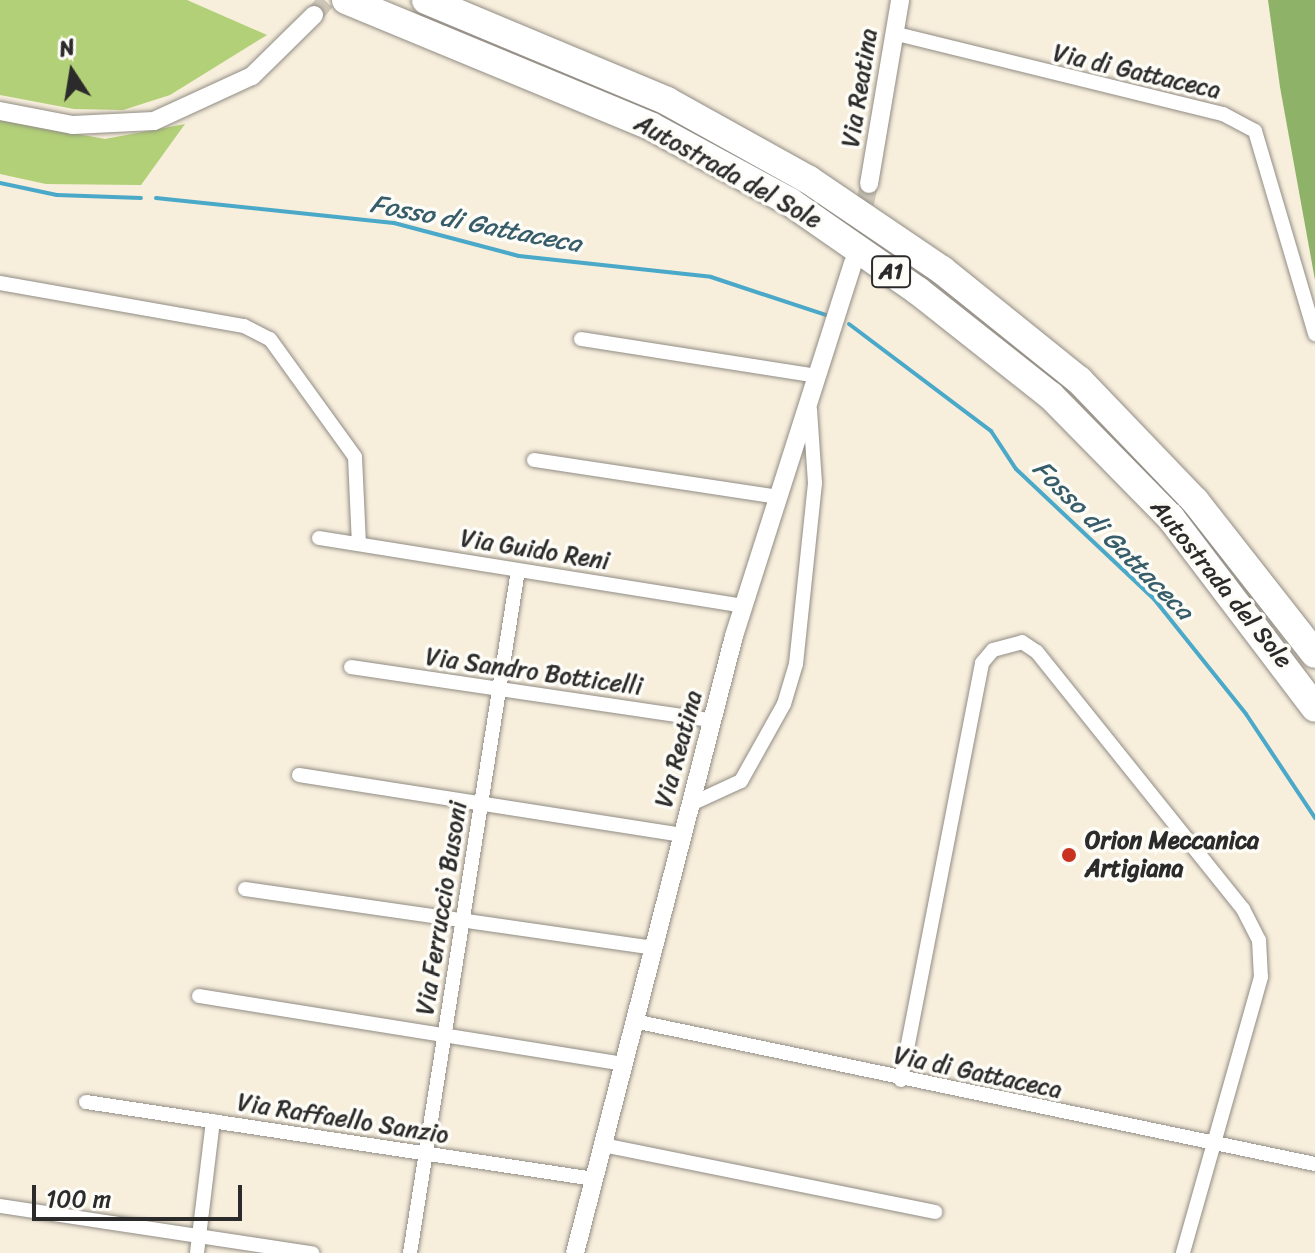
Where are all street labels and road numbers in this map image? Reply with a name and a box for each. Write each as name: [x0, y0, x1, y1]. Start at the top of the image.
street label: Via Reatina: [836, 26, 884, 150]
street label: Via di Gattaceca: [1050, 39, 1224, 105]
street label: Autostrada del Sole: [629, 109, 827, 235]
road number: A1: [871, 254, 911, 290]
street label: Autostrada del Sole: [1144, 494, 1298, 674]
street label: Via Guido Reni: [458, 524, 612, 576]
street label: Via Sandro Botticelli: [424, 643, 644, 701]
street label: Via Reatina: [650, 687, 708, 811]
street label: Via Ferruccio Busoni: [411, 799, 473, 1017]
street label: Via di Gattaceca: [891, 1041, 1065, 1105]
street label: Via Raffaello Sanzio: [236, 1088, 450, 1150]

